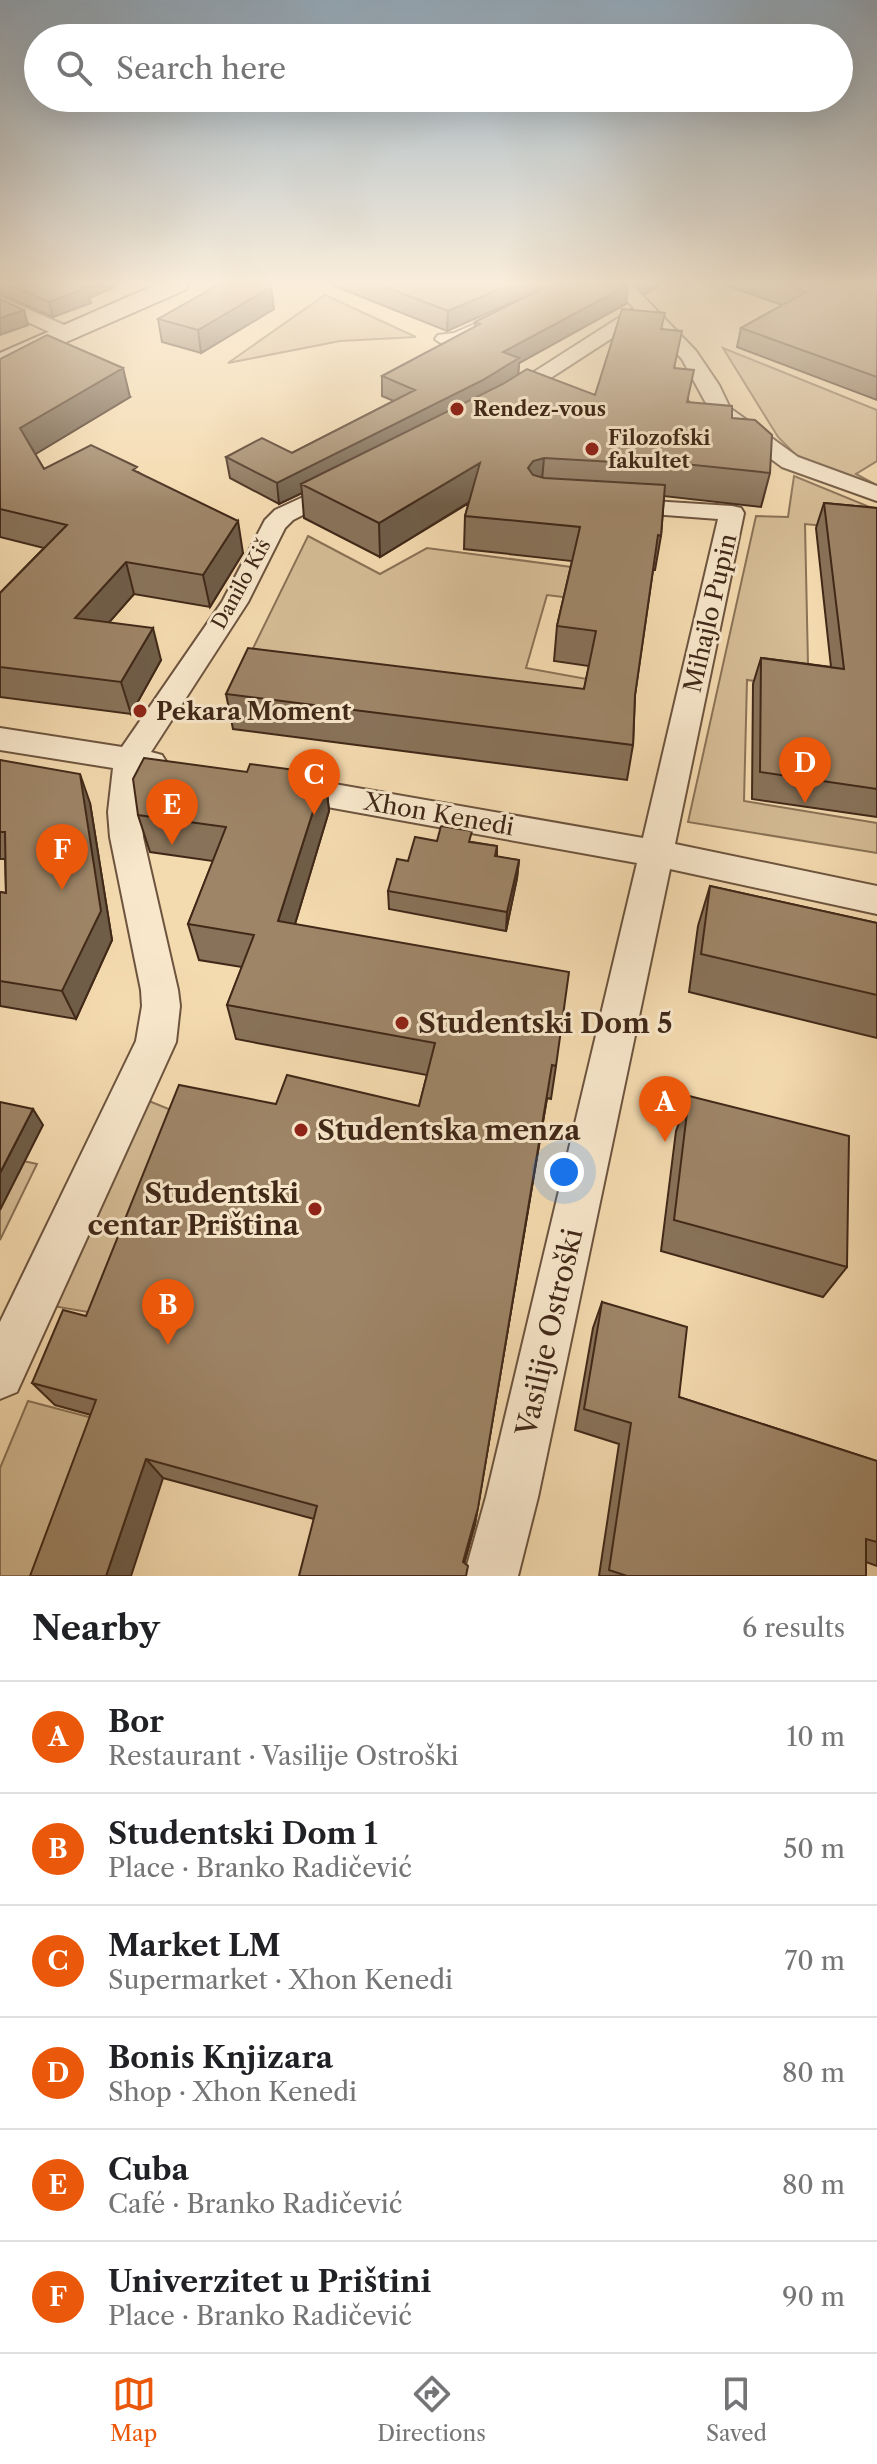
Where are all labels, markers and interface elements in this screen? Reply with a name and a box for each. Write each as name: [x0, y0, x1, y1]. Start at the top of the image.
search box: [24, 24, 853, 112]
icon: search: [52, 46, 96, 90]
text: Search here: [116, 50, 286, 87]
place label: Rendez-vous: [473, 397, 606, 421]
marker: Rendez-vous: [448, 400, 466, 418]
place label: Filozofski fakultet: [608, 426, 710, 473]
marker: Filozofski fakultet: [583, 440, 601, 458]
street label: Mihajlo Pupin: [678, 531, 742, 695]
street label: Danilo Kiš: [206, 535, 276, 633]
place label: Pekara Moment: [156, 697, 352, 726]
marker: Pekara Moment: [131, 702, 149, 720]
pin: D: [779, 737, 831, 803]
pin: C: [288, 749, 340, 815]
pin: E: [146, 779, 198, 845]
street label: Xhon Kenedi: [361, 786, 516, 841]
pin: F: [36, 824, 88, 890]
place label: Studentski Dom 5: [418, 1006, 672, 1040]
marker: Studentski Dom 5: [393, 1014, 411, 1032]
pin: A: [639, 1076, 691, 1142]
place label: Studentska menza: [317, 1113, 581, 1147]
marker: Studentska menza: [292, 1121, 310, 1139]
your location: [544, 1152, 584, 1192]
place label: Studentski centar Priština: [88, 1176, 300, 1242]
marker: Studentski centar Priština: [306, 1200, 324, 1218]
street label: Vasilije Ostroški: [508, 1225, 589, 1440]
pin: B: [142, 1279, 194, 1345]
text: Nearby: [32, 1607, 160, 1649]
text: 6 results: [742, 1612, 845, 1644]
text: Bor: [108, 1703, 164, 1740]
text: A: [48, 1721, 68, 1753]
text: 10 m: [786, 1721, 845, 1753]
text: Restaurant · Vasilije Ostroški: [108, 1740, 458, 1772]
text: Studentski Dom 1: [108, 1815, 378, 1852]
text: B: [48, 1833, 68, 1865]
text: 50 m: [783, 1833, 845, 1865]
text: Place · Branko Radičević: [108, 1852, 412, 1884]
text: Market LM: [108, 1927, 281, 1964]
text: C: [48, 1945, 68, 1977]
text: 70 m: [785, 1945, 845, 1977]
text: Supermarket · Xhon Kenedi: [108, 1964, 453, 1996]
text: Bonis Knjizara: [108, 2039, 333, 2076]
text: D: [47, 2057, 69, 2089]
text: 80 m: [782, 2057, 845, 2089]
text: Shop · Xhon Kenedi: [108, 2076, 357, 2108]
text: Cuba: [108, 2151, 189, 2188]
text: E: [49, 2169, 67, 2201]
text: 80 m: [782, 2169, 845, 2201]
text: Café · Branko Radičević: [108, 2188, 403, 2220]
text: Univerzitet u Prištini: [108, 2263, 431, 2300]
text: F: [49, 2281, 67, 2313]
text: 90 m: [782, 2281, 845, 2313]
text: Place · Branko Radičević: [108, 2300, 412, 2332]
tab: Map: [110, 2372, 157, 2447]
tab: Directions: [377, 2372, 486, 2447]
tab: Saved: [706, 2372, 767, 2447]

